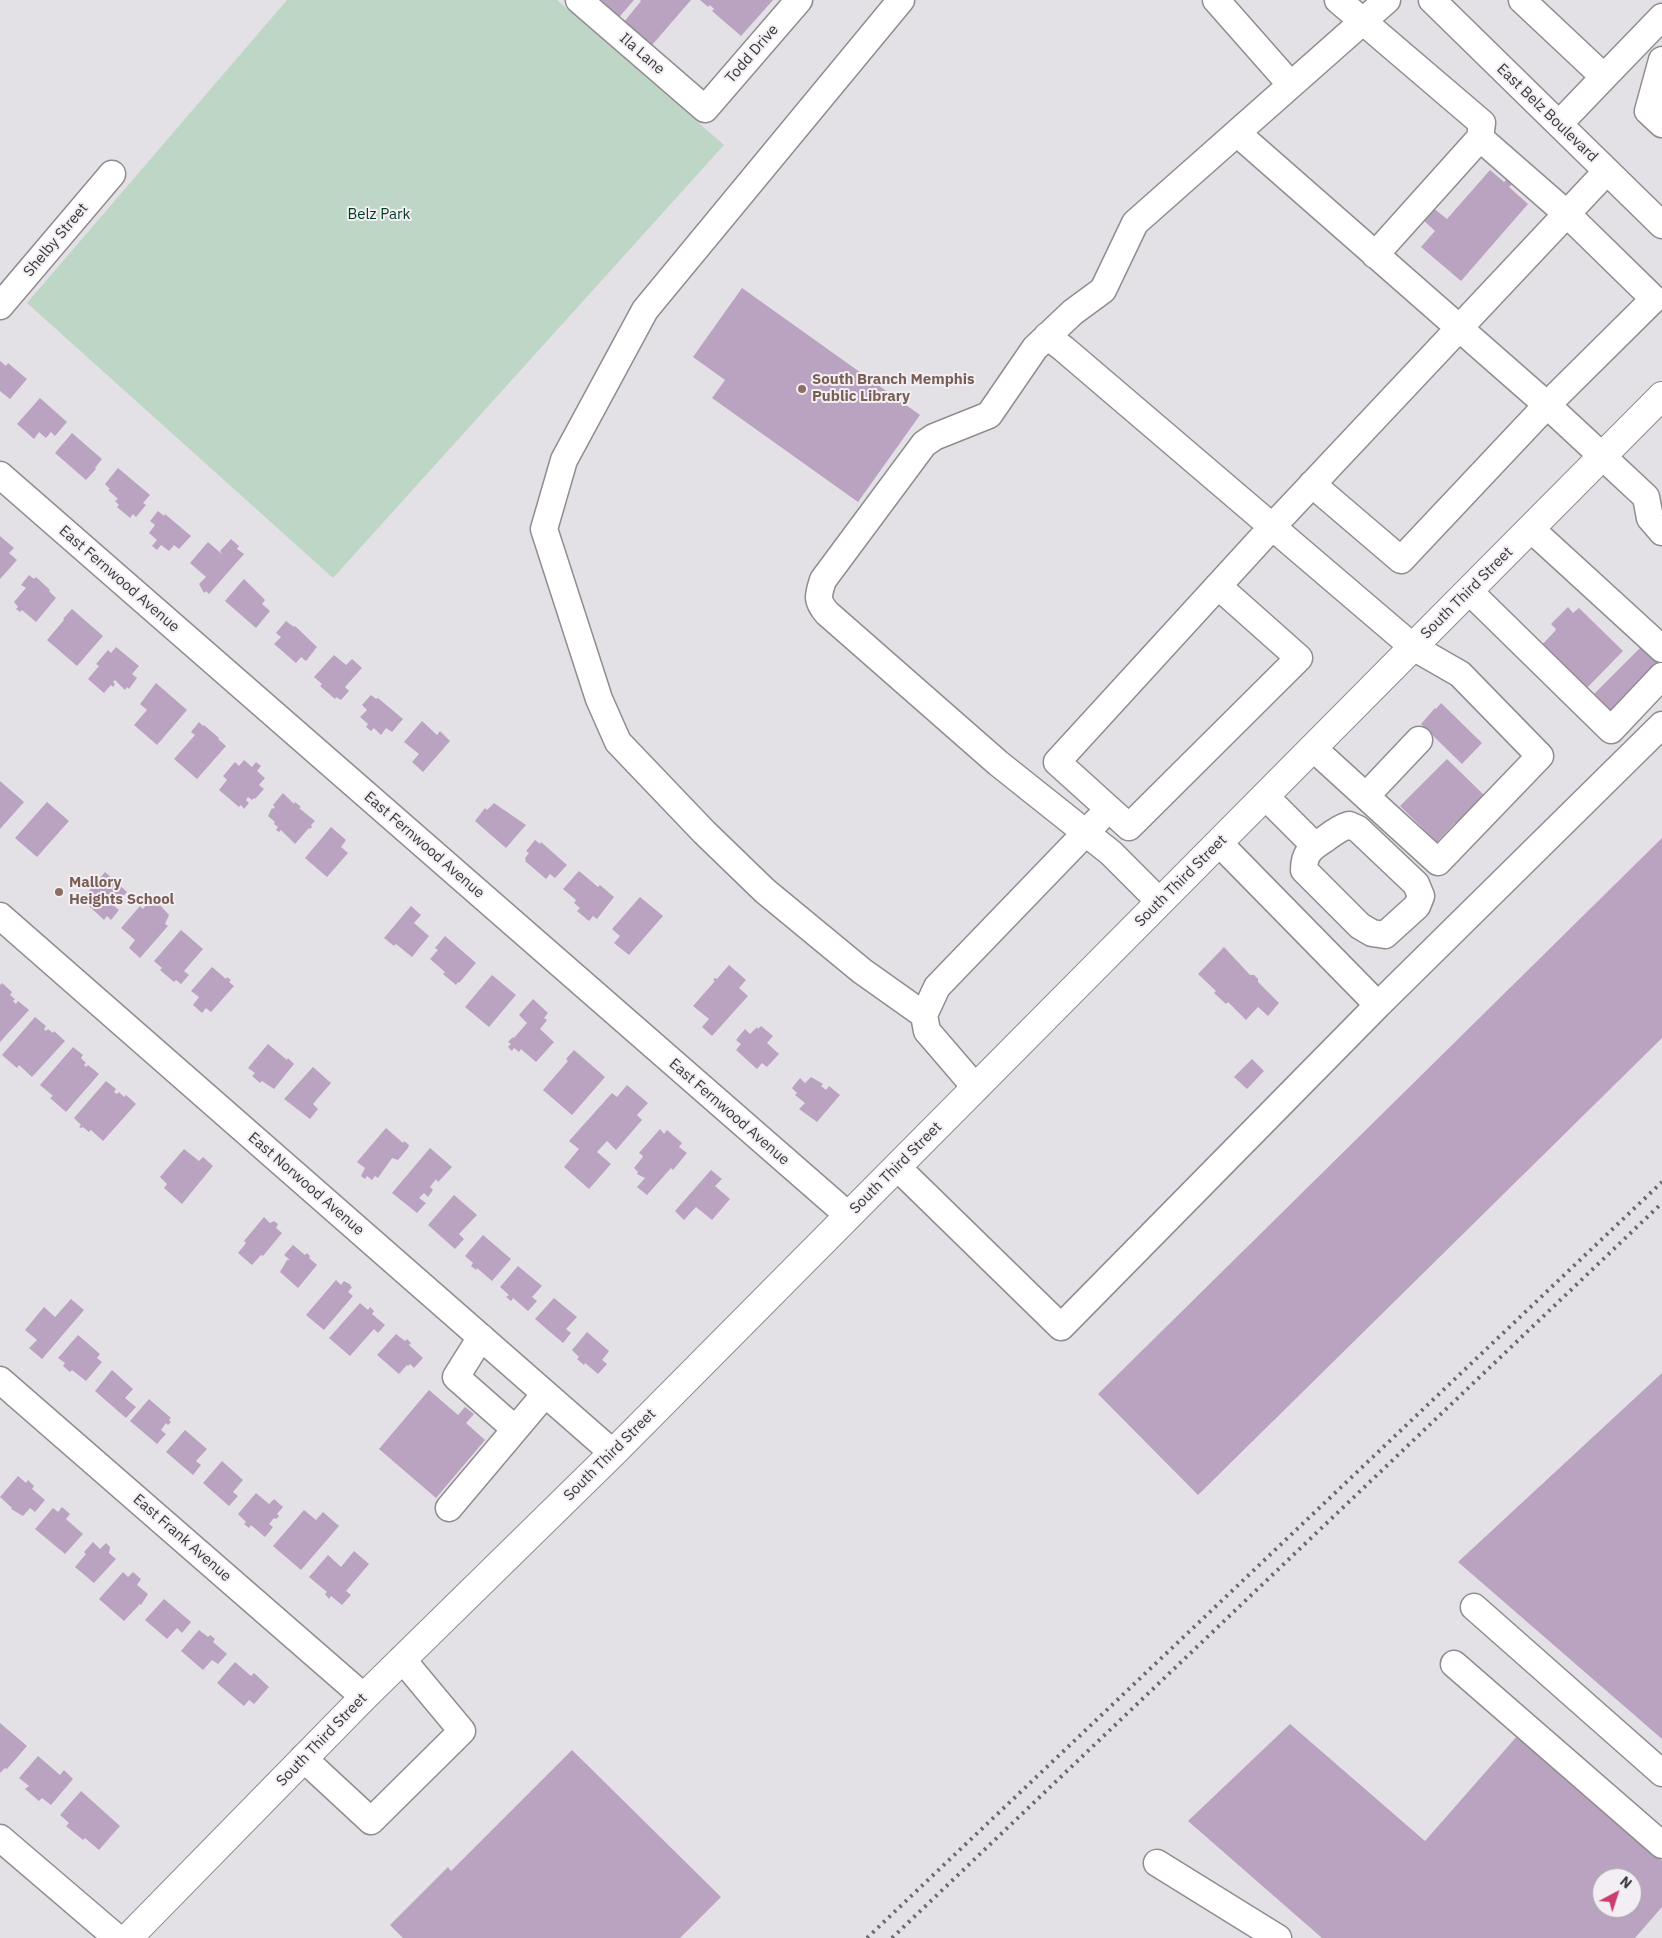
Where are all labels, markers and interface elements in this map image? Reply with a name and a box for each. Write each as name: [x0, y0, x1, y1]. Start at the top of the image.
street label: Todd Drive: [722, 21, 782, 87]
street label: Ila Lane: [616, 30, 668, 78]
street label: East Belz Boulevard: [1493, 60, 1601, 166]
street label: Shelby Street: [20, 200, 92, 280]
park label: Belz Park: [348, 206, 410, 224]
place label: South Branch Memphis Public Library: [812, 371, 975, 406]
marker: South Branch Memphis Public Library: [796, 383, 808, 395]
street label: East Fernwood Avenue: [55, 522, 183, 636]
street label: South Third Street: [1417, 543, 1517, 643]
street label: East Fernwood Avenue: [360, 788, 488, 902]
street label: South Third Street: [1131, 831, 1231, 931]
place label: Mallory Heights School: [69, 874, 174, 909]
marker: Mallory Heights School: [53, 886, 65, 898]
street label: East Fernwood Avenue: [665, 1055, 793, 1169]
street label: South Third Street: [846, 1118, 946, 1218]
street label: East Norwood Avenue: [244, 1129, 368, 1239]
street label: South Third Street: [560, 1405, 660, 1505]
street label: East Frank Avenue: [129, 1490, 235, 1586]
street label: South Third Street: [273, 1690, 371, 1790]
north arrow: [1592, 1868, 1642, 1918]
text: N: [1616, 1872, 1636, 1892]

